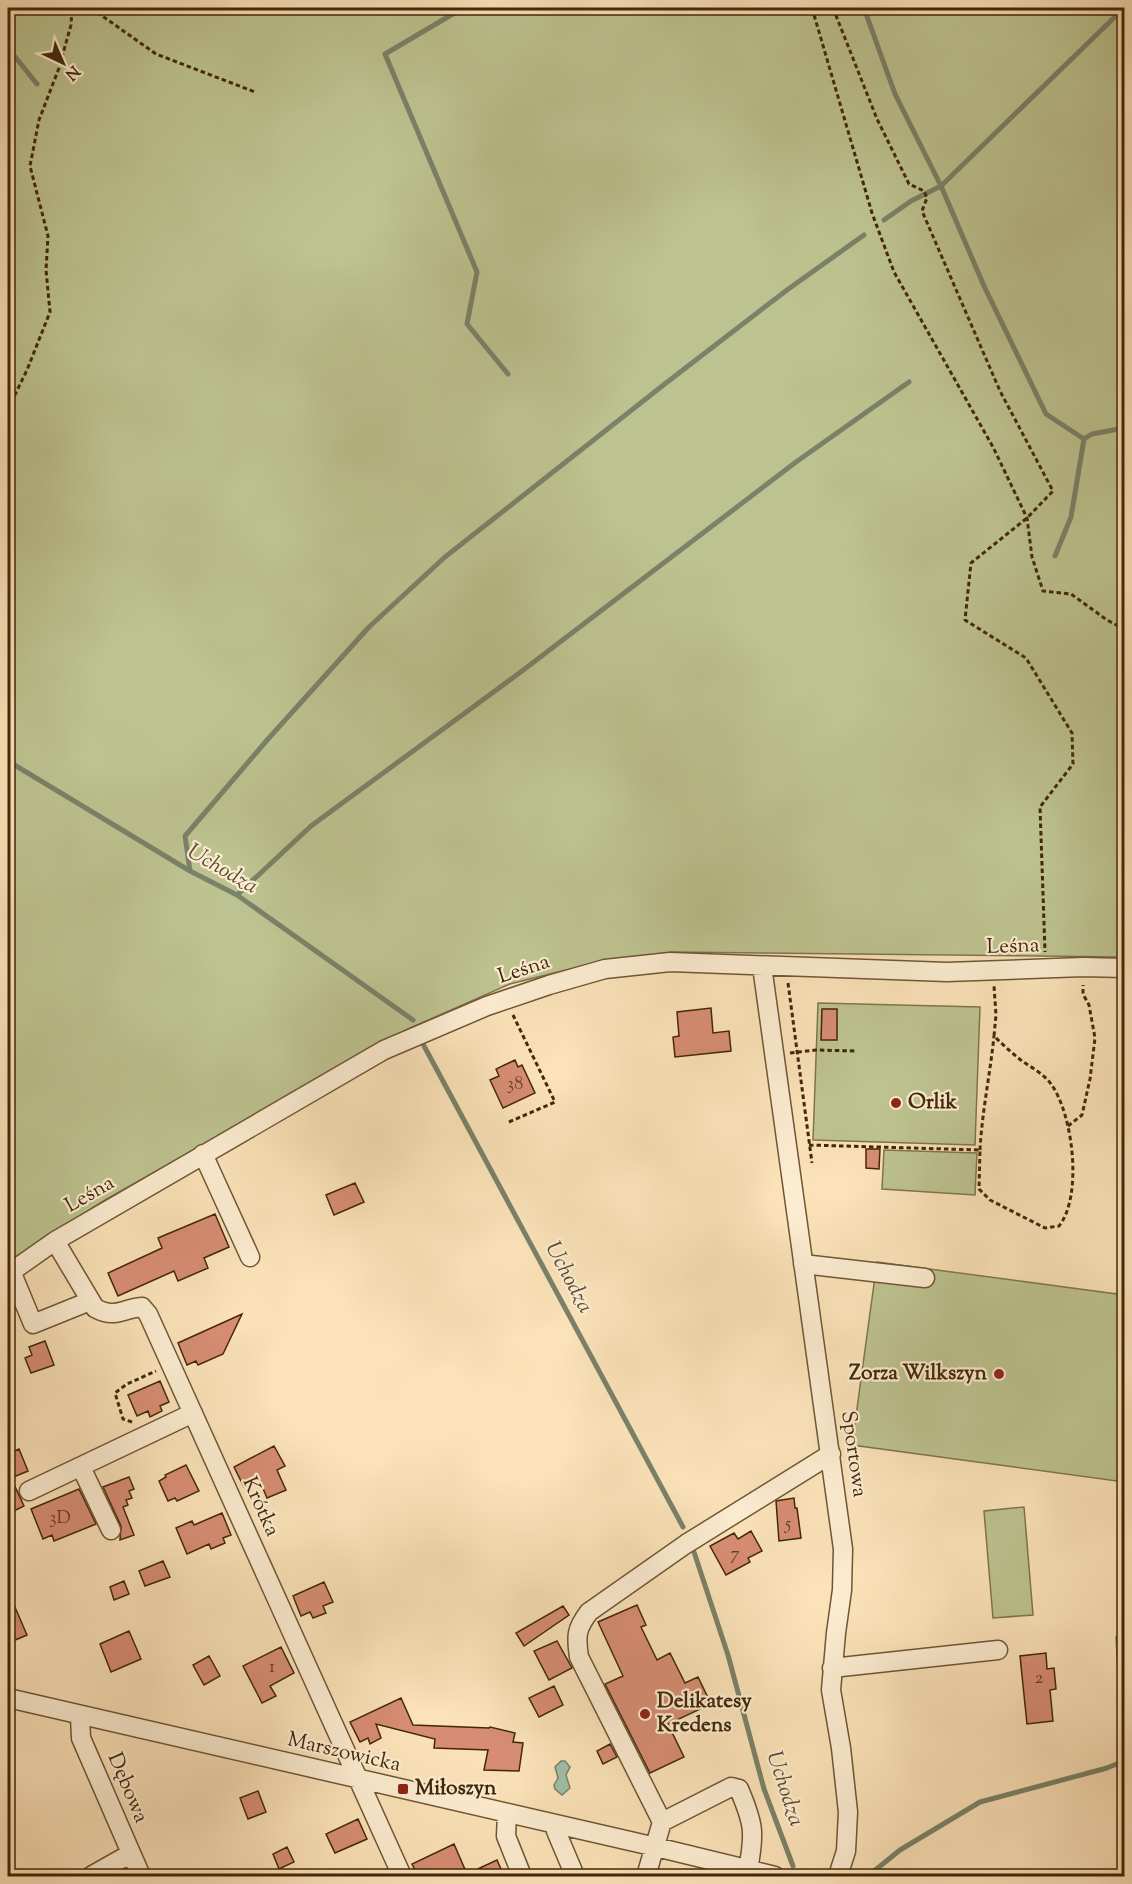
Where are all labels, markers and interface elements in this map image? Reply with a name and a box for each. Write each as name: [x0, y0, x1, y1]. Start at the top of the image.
north arrow: [33, 33, 93, 93]
text: N: [59, 59, 84, 85]
water label: Uchodza: [181, 837, 263, 903]
street label: Leśna: [986, 931, 1040, 963]
street label: Leśna: [494, 947, 554, 992]
house number: 38: [507, 1072, 523, 1098]
place label: Orlik: [908, 1088, 958, 1118]
marker: Orlik: [889, 1096, 903, 1110]
street label: Leśna: [60, 1169, 121, 1221]
water label: Uchodza: [536, 1236, 600, 1320]
place label: Zorza Wilkszyn: [849, 1359, 988, 1389]
marker: Zorza Wilkszyn: [992, 1367, 1006, 1381]
street label: Sportowa: [832, 1409, 874, 1499]
street label: Krótka: [234, 1472, 287, 1542]
house number: 3D: [49, 1506, 71, 1532]
house number: 5: [784, 1512, 791, 1538]
house number: 7: [730, 1542, 740, 1568]
house number: 1: [269, 1655, 275, 1681]
house number: 2: [1035, 1666, 1044, 1692]
place label: Delikatesy Kredens: [657, 1687, 752, 1741]
marker: Delikatesy Kredens: [638, 1707, 652, 1721]
street label: Marszowicka: [284, 1725, 404, 1781]
water label: Uchodza: [757, 1747, 811, 1831]
street label: Dębowa: [99, 1748, 155, 1828]
place label: Miłoszyn: [415, 1774, 497, 1804]
marker: Miłoszyn: [396, 1782, 410, 1796]

